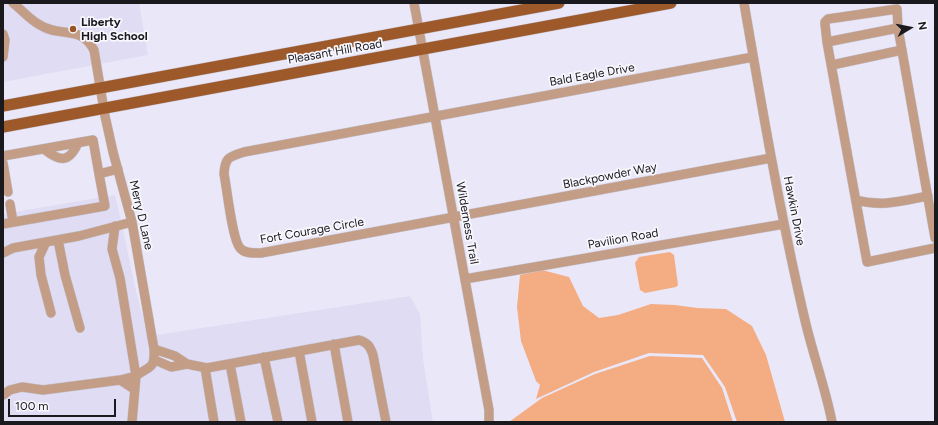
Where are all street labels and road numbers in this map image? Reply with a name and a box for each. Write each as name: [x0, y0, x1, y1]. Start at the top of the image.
street label: Pleasant Hill Road: [287, 37, 383, 67]
street label: Bald Eagle Drive: [548, 60, 636, 90]
street label: Blackpowder Way: [562, 160, 658, 192]
street label: Hawkin Drive: [780, 175, 808, 247]
street label: Merry D Lane: [126, 179, 156, 251]
street label: Wilderness Trail: [453, 181, 481, 265]
street label: Fort Courage Circle: [259, 215, 365, 247]
street label: Pavilion Road: [587, 226, 659, 252]

